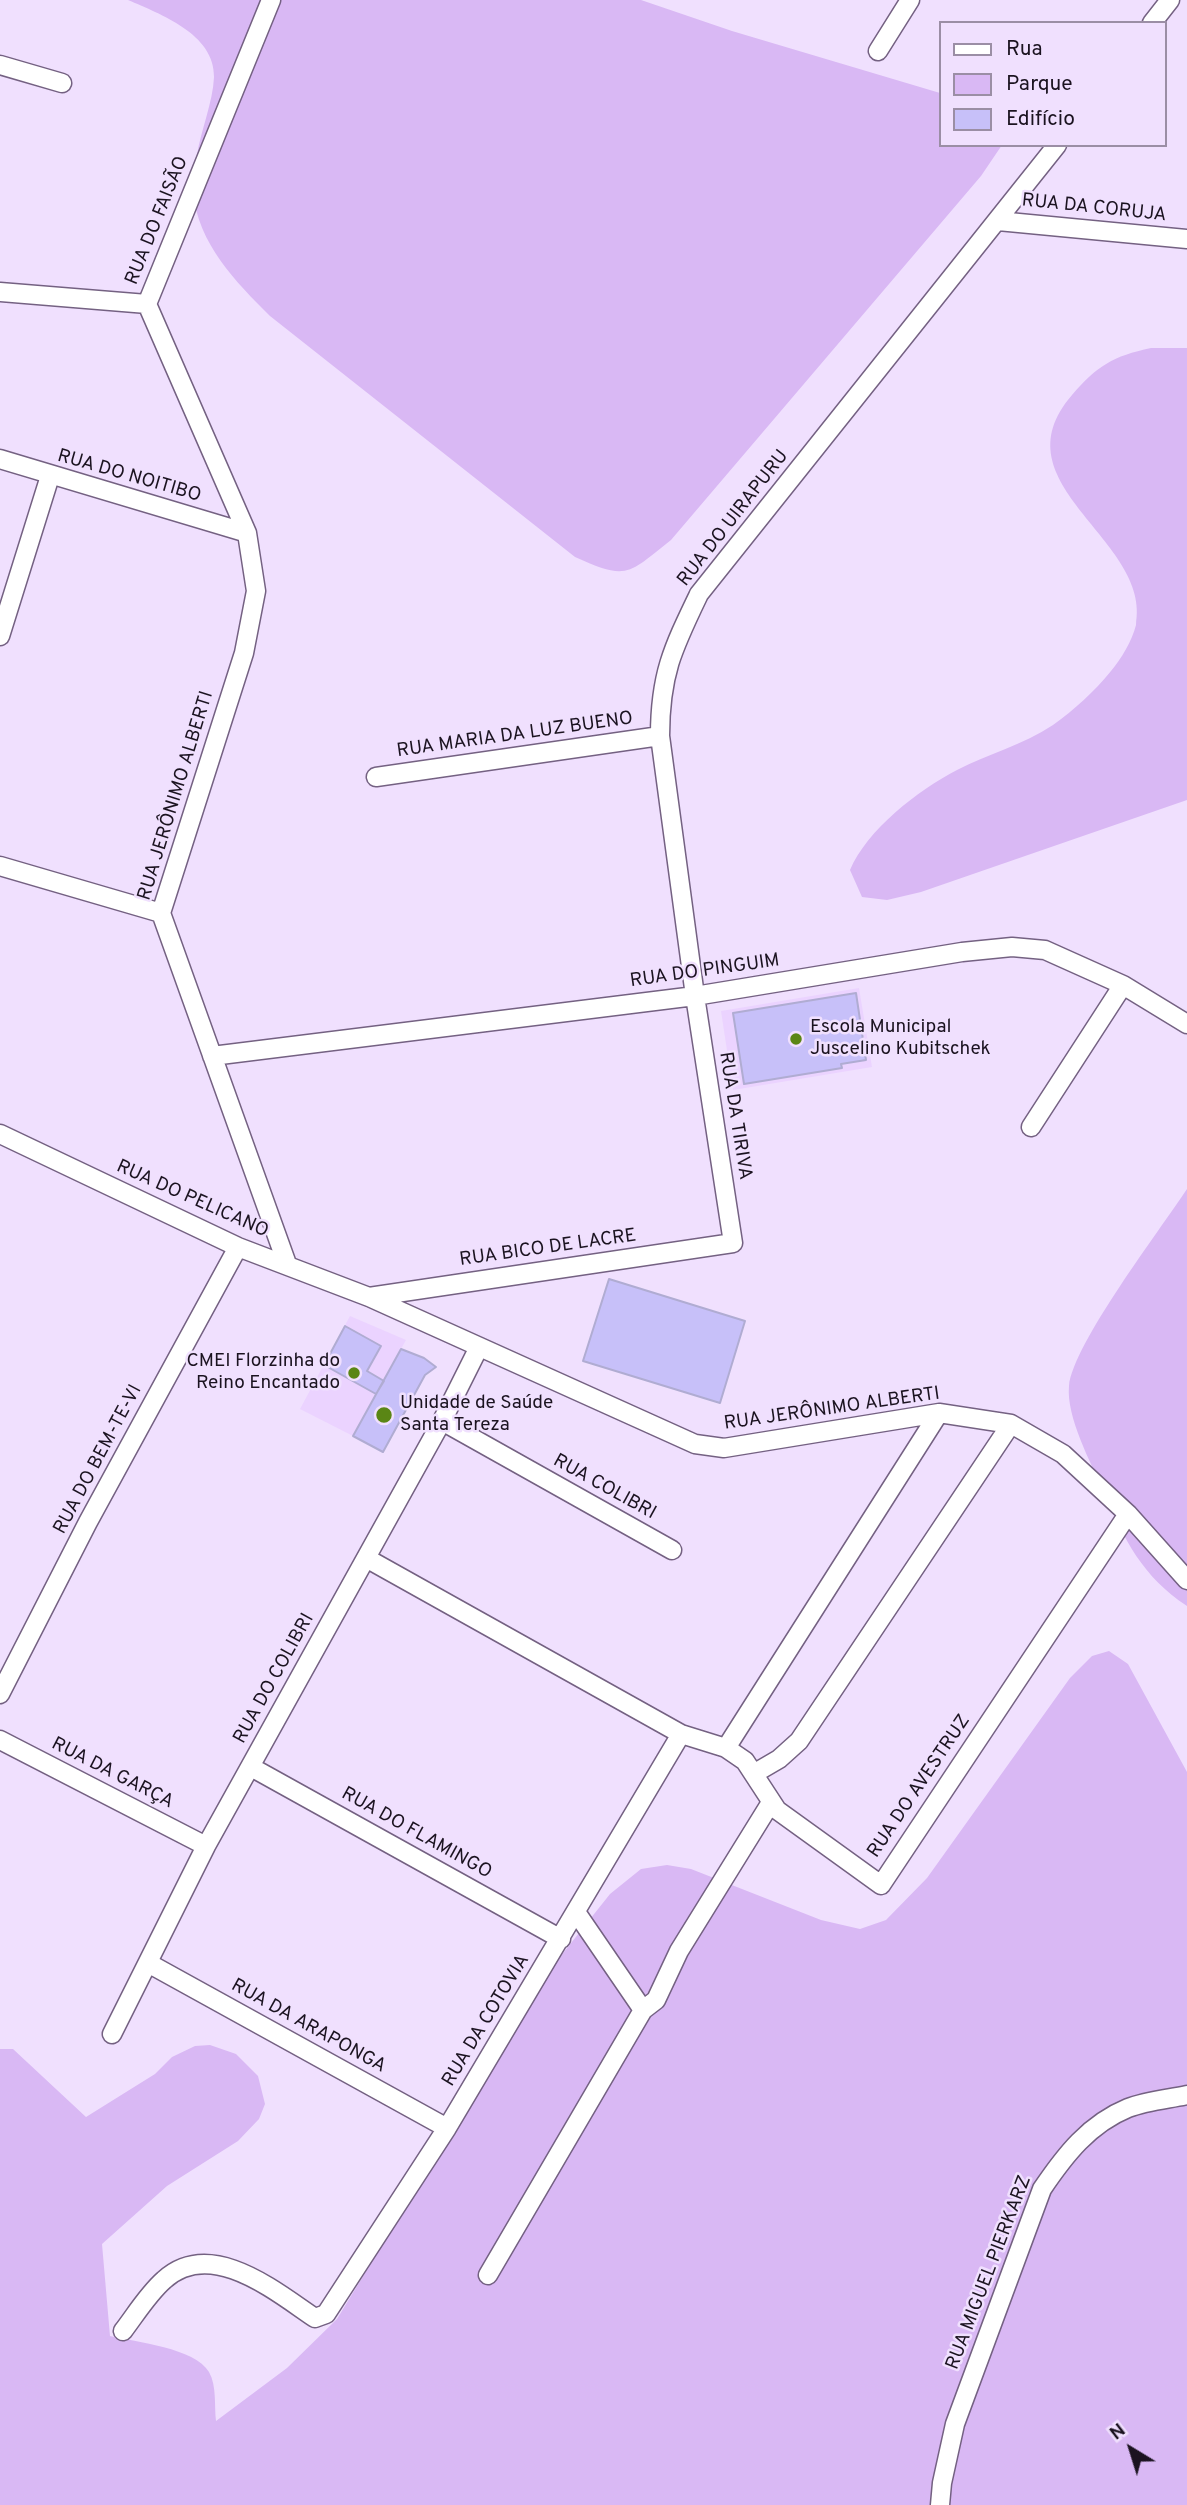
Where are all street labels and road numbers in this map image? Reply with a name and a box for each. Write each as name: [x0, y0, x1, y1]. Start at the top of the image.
street label: RUA DO FAISÃO: [122, 153, 194, 289]
street label: RUA DA CORUJA: [1020, 190, 1168, 228]
street label: RUA DO NOITIBO: [54, 446, 204, 508]
street label: RUA DO UIRAPURU: [674, 446, 794, 592]
street label: RUA JERÔNIMO ALBERTI: [134, 689, 220, 903]
street label: RUA MARIA DA LUZ BUENO: [395, 708, 635, 764]
street label: RUA DO PINGUIM: [629, 950, 781, 994]
street label: RUA DA TIRIVA: [713, 1050, 755, 1182]
street label: RUA DO PELICANO: [112, 1156, 272, 1244]
street label: RUA BICO DE LACRE: [458, 1225, 638, 1273]
street label: RUA DO BEM-TE-VI: [50, 1381, 148, 1539]
street label: RUA JERÔNIMO ALBERTI: [723, 1384, 941, 1436]
street label: RUA COLIBRI: [549, 1450, 659, 1526]
street label: RUA DO COLIBRI: [230, 1610, 320, 1748]
street label: RUA DO AVESTRUZ: [864, 1711, 976, 1863]
street label: RUA DA GARÇA: [47, 1733, 177, 1815]
street label: RUA DO FLAMINGO: [337, 1783, 495, 1885]
street label: RUA DA COTOVIA: [439, 1951, 535, 2091]
street label: RUA DA ARAPONGA: [227, 1975, 389, 2079]
street label: RUA MIGUEL PIERKARZ: [942, 2173, 1038, 2373]

